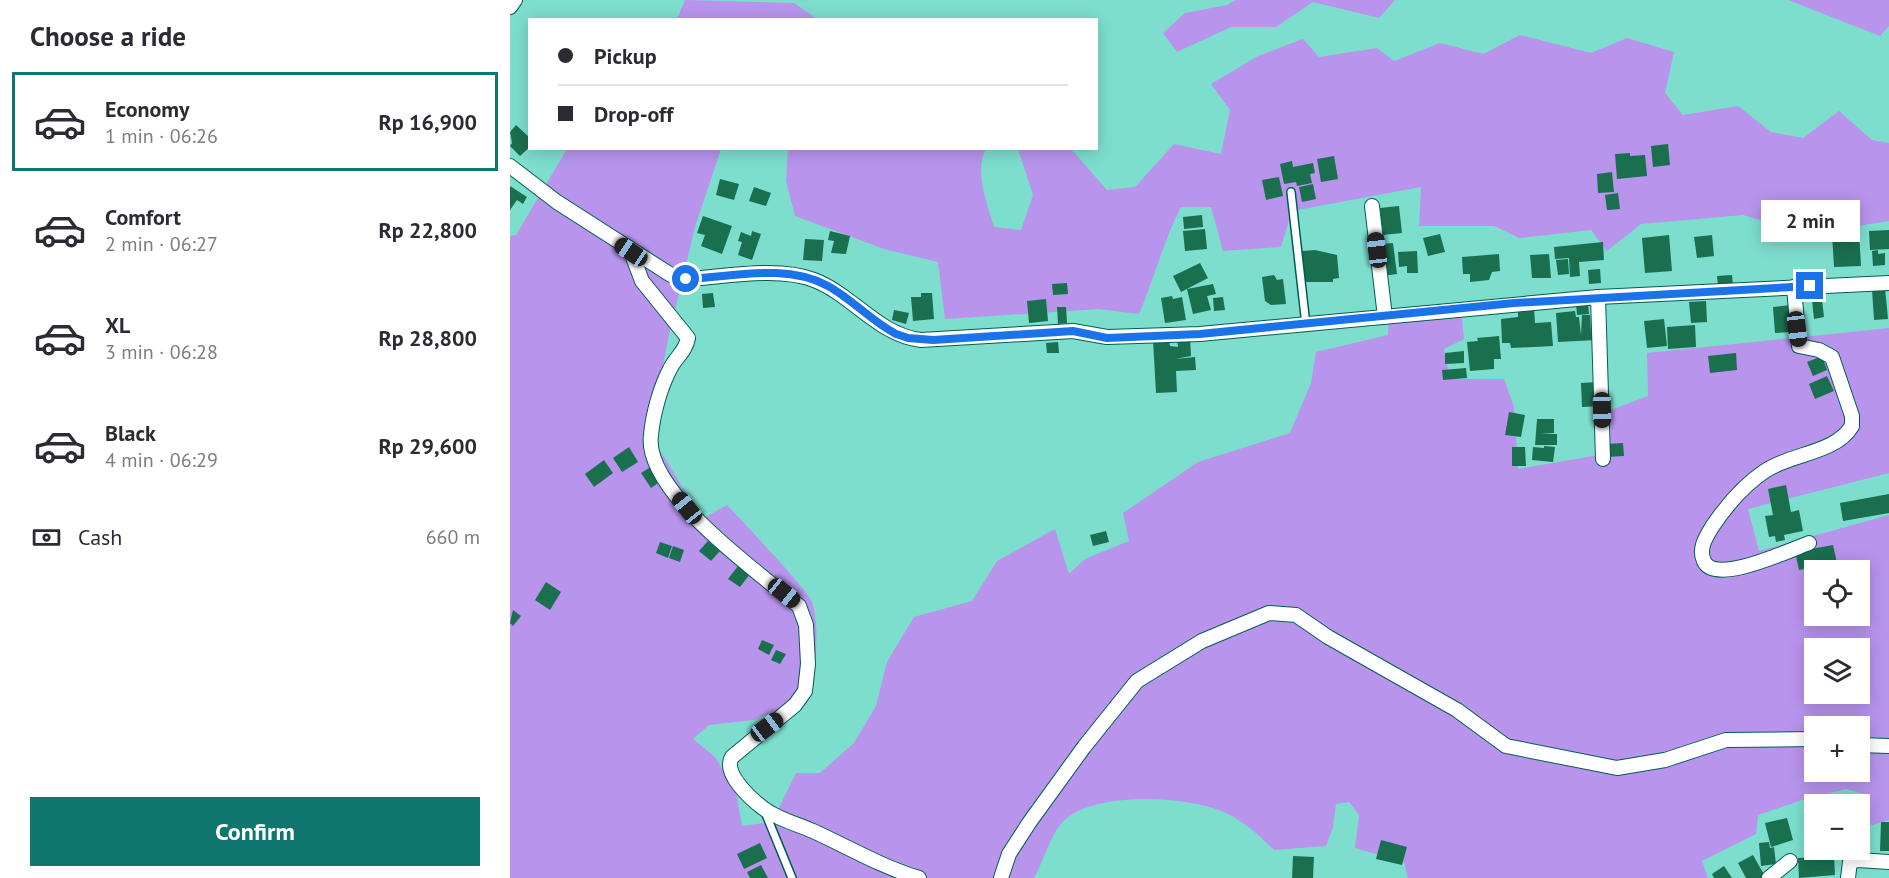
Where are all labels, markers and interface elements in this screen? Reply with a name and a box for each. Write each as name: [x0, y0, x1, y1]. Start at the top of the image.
text: Choose a ride: [30, 19, 186, 53]
text: Pickup: [594, 42, 657, 70]
icon: car: [33, 95, 87, 149]
text: Economy: [105, 95, 189, 123]
text: Drop-off: [594, 100, 673, 128]
text: Rp 16,900: [378, 108, 477, 136]
text: 1 min · 06:26: [105, 123, 218, 149]
callout: 2 min: [1760, 199, 1860, 241]
icon: car: [33, 203, 87, 257]
text: Comfort: [105, 203, 181, 231]
text: 2 min: [1786, 208, 1835, 234]
text: Rp 22,800: [378, 216, 477, 244]
text: 2 min · 06:27: [105, 231, 218, 257]
car: [1366, 231, 1388, 269]
car: [611, 234, 651, 270]
route start: [672, 265, 699, 292]
route end: [1796, 272, 1823, 299]
car: [1786, 310, 1808, 348]
icon: car: [33, 311, 87, 365]
text: XL: [105, 311, 130, 339]
text: Rp 28,800: [378, 324, 477, 352]
text: 3 min · 06:28: [105, 339, 218, 365]
car: [1593, 392, 1611, 428]
icon: car: [33, 419, 87, 473]
text: Black: [105, 419, 156, 447]
text: Rp 29,600: [378, 432, 477, 460]
text: 4 min · 06:29: [105, 447, 218, 473]
car: [669, 488, 705, 528]
icon: cash: [30, 521, 63, 554]
text: Cash: [78, 523, 122, 551]
text: 660 m: [426, 524, 480, 550]
map controls: [1804, 560, 1870, 860]
button: locate: [1804, 560, 1870, 626]
car: [764, 575, 804, 611]
button: layers: [1804, 638, 1870, 704]
car: [747, 709, 787, 745]
button: +: [1804, 716, 1870, 782]
button: −: [1804, 794, 1870, 860]
button: Confirm: [30, 797, 480, 866]

